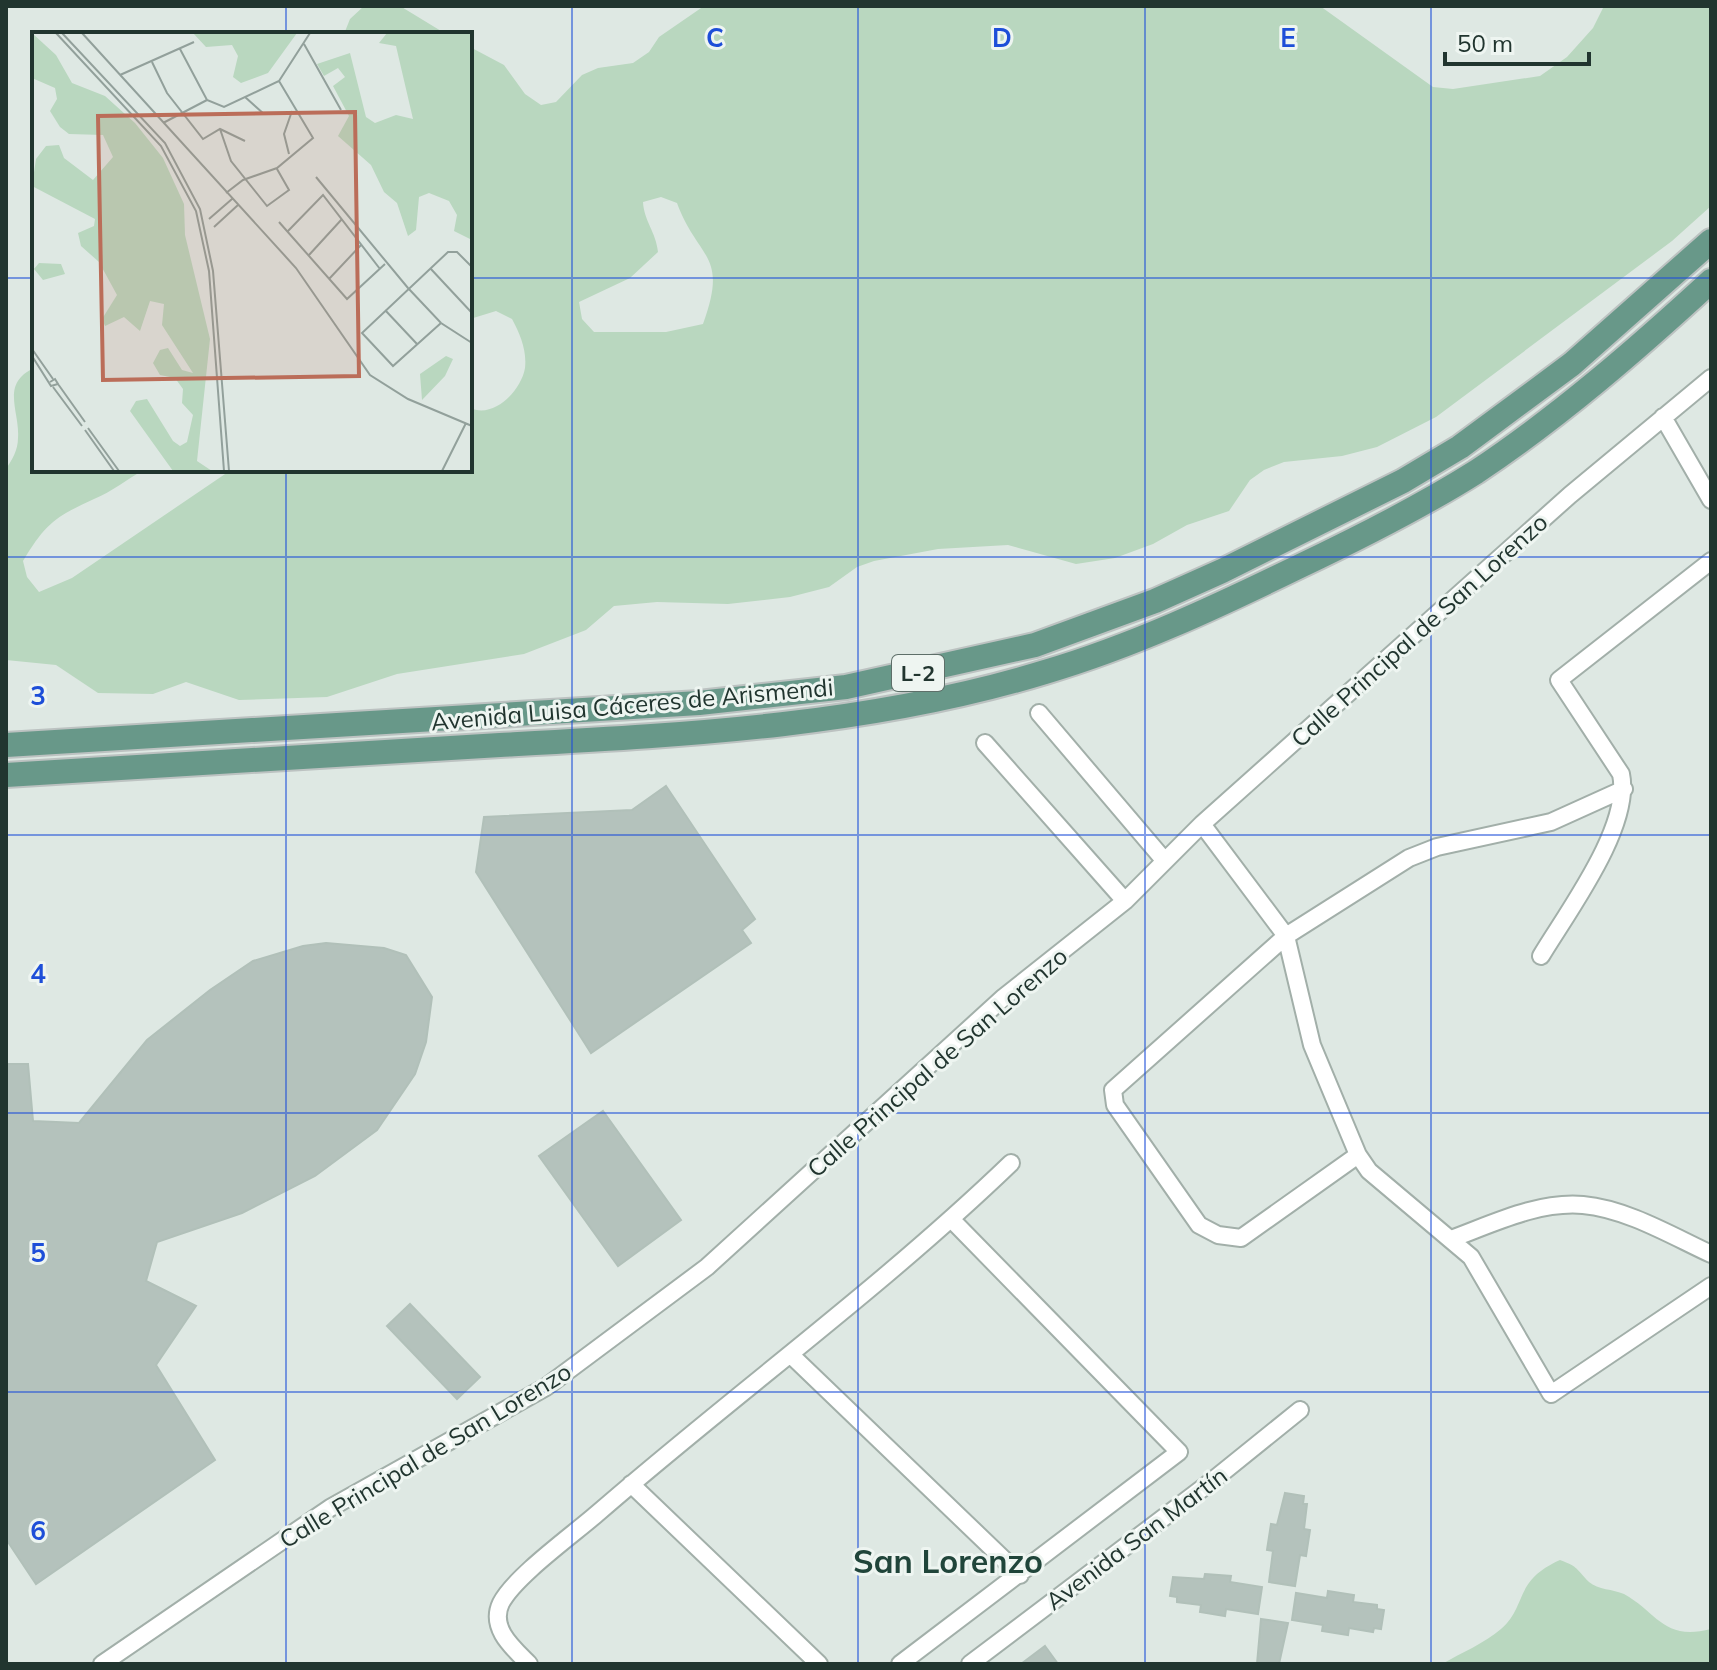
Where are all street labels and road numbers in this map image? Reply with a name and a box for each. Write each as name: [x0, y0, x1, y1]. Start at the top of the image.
street label: Calle Principal de San Lorenzo: [1284, 507, 1554, 753]
road number: L-2: [892, 655, 944, 691]
street label: Avenida Luisa Cáceres de Arismendi: [430, 671, 834, 737]
street label: Calle Principal de San Lorenzo: [801, 941, 1073, 1183]
street label: Calle Principal de San Lorenzo: [274, 1356, 576, 1554]
street label: Avenida San Martín: [1039, 1460, 1233, 1616]

